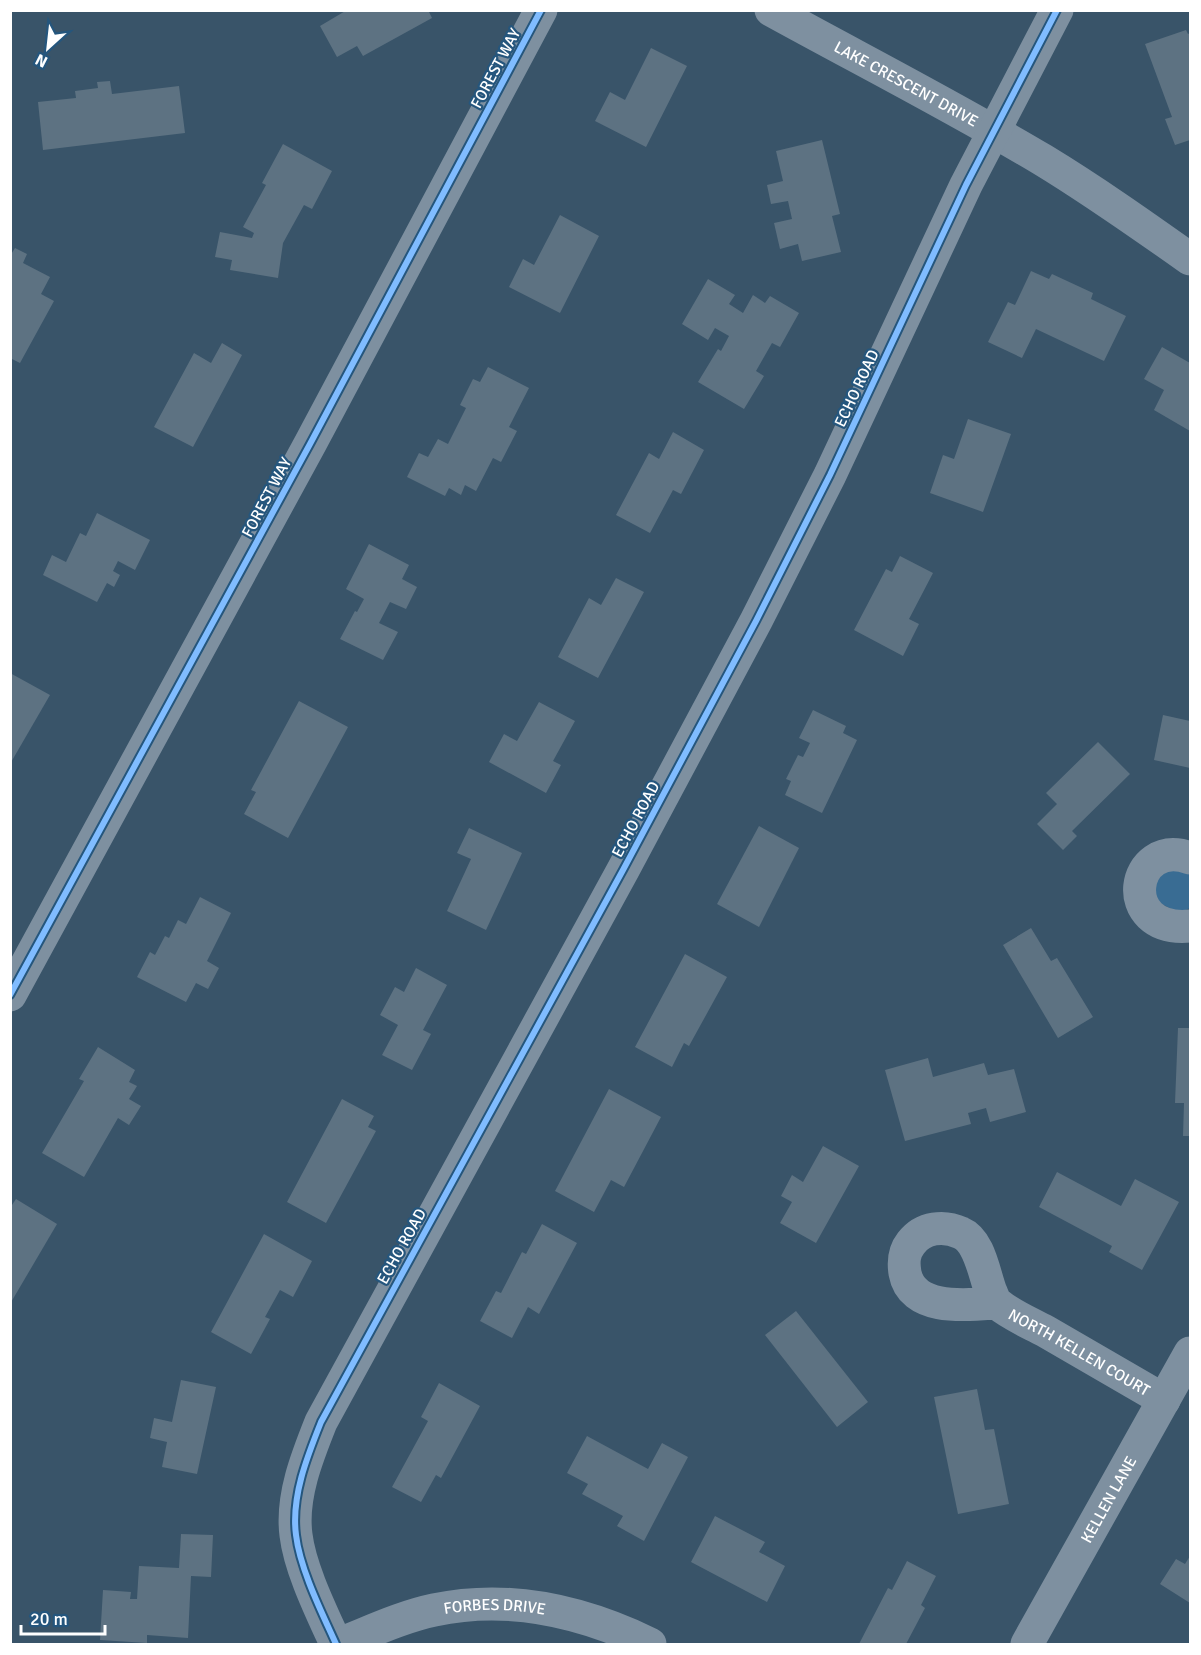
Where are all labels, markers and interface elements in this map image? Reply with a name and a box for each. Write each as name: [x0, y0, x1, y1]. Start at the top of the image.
north arrow: [18, 18, 78, 78]
street label: FOREST WAY: [467, 25, 525, 112]
street label: LAKE CRESCENT DRIVE: [830, 37, 982, 132]
text: N: [32, 49, 51, 72]
street label: ECHO ROAD: [830, 346, 884, 430]
street label: FOREST WAY: [238, 454, 296, 541]
street label: ECHO ROAD: [608, 778, 664, 861]
street label: ECHO ROAD: [373, 1205, 431, 1288]
street label: NORTH KELLEN COURT: [1005, 1305, 1153, 1401]
street label: KELLEN LANE: [1077, 1453, 1141, 1547]
street label: FORBES DRIVE: [442, 1595, 547, 1620]
scale bar: [21, 1598, 105, 1636]
text: 20 m: [30, 1608, 68, 1630]

